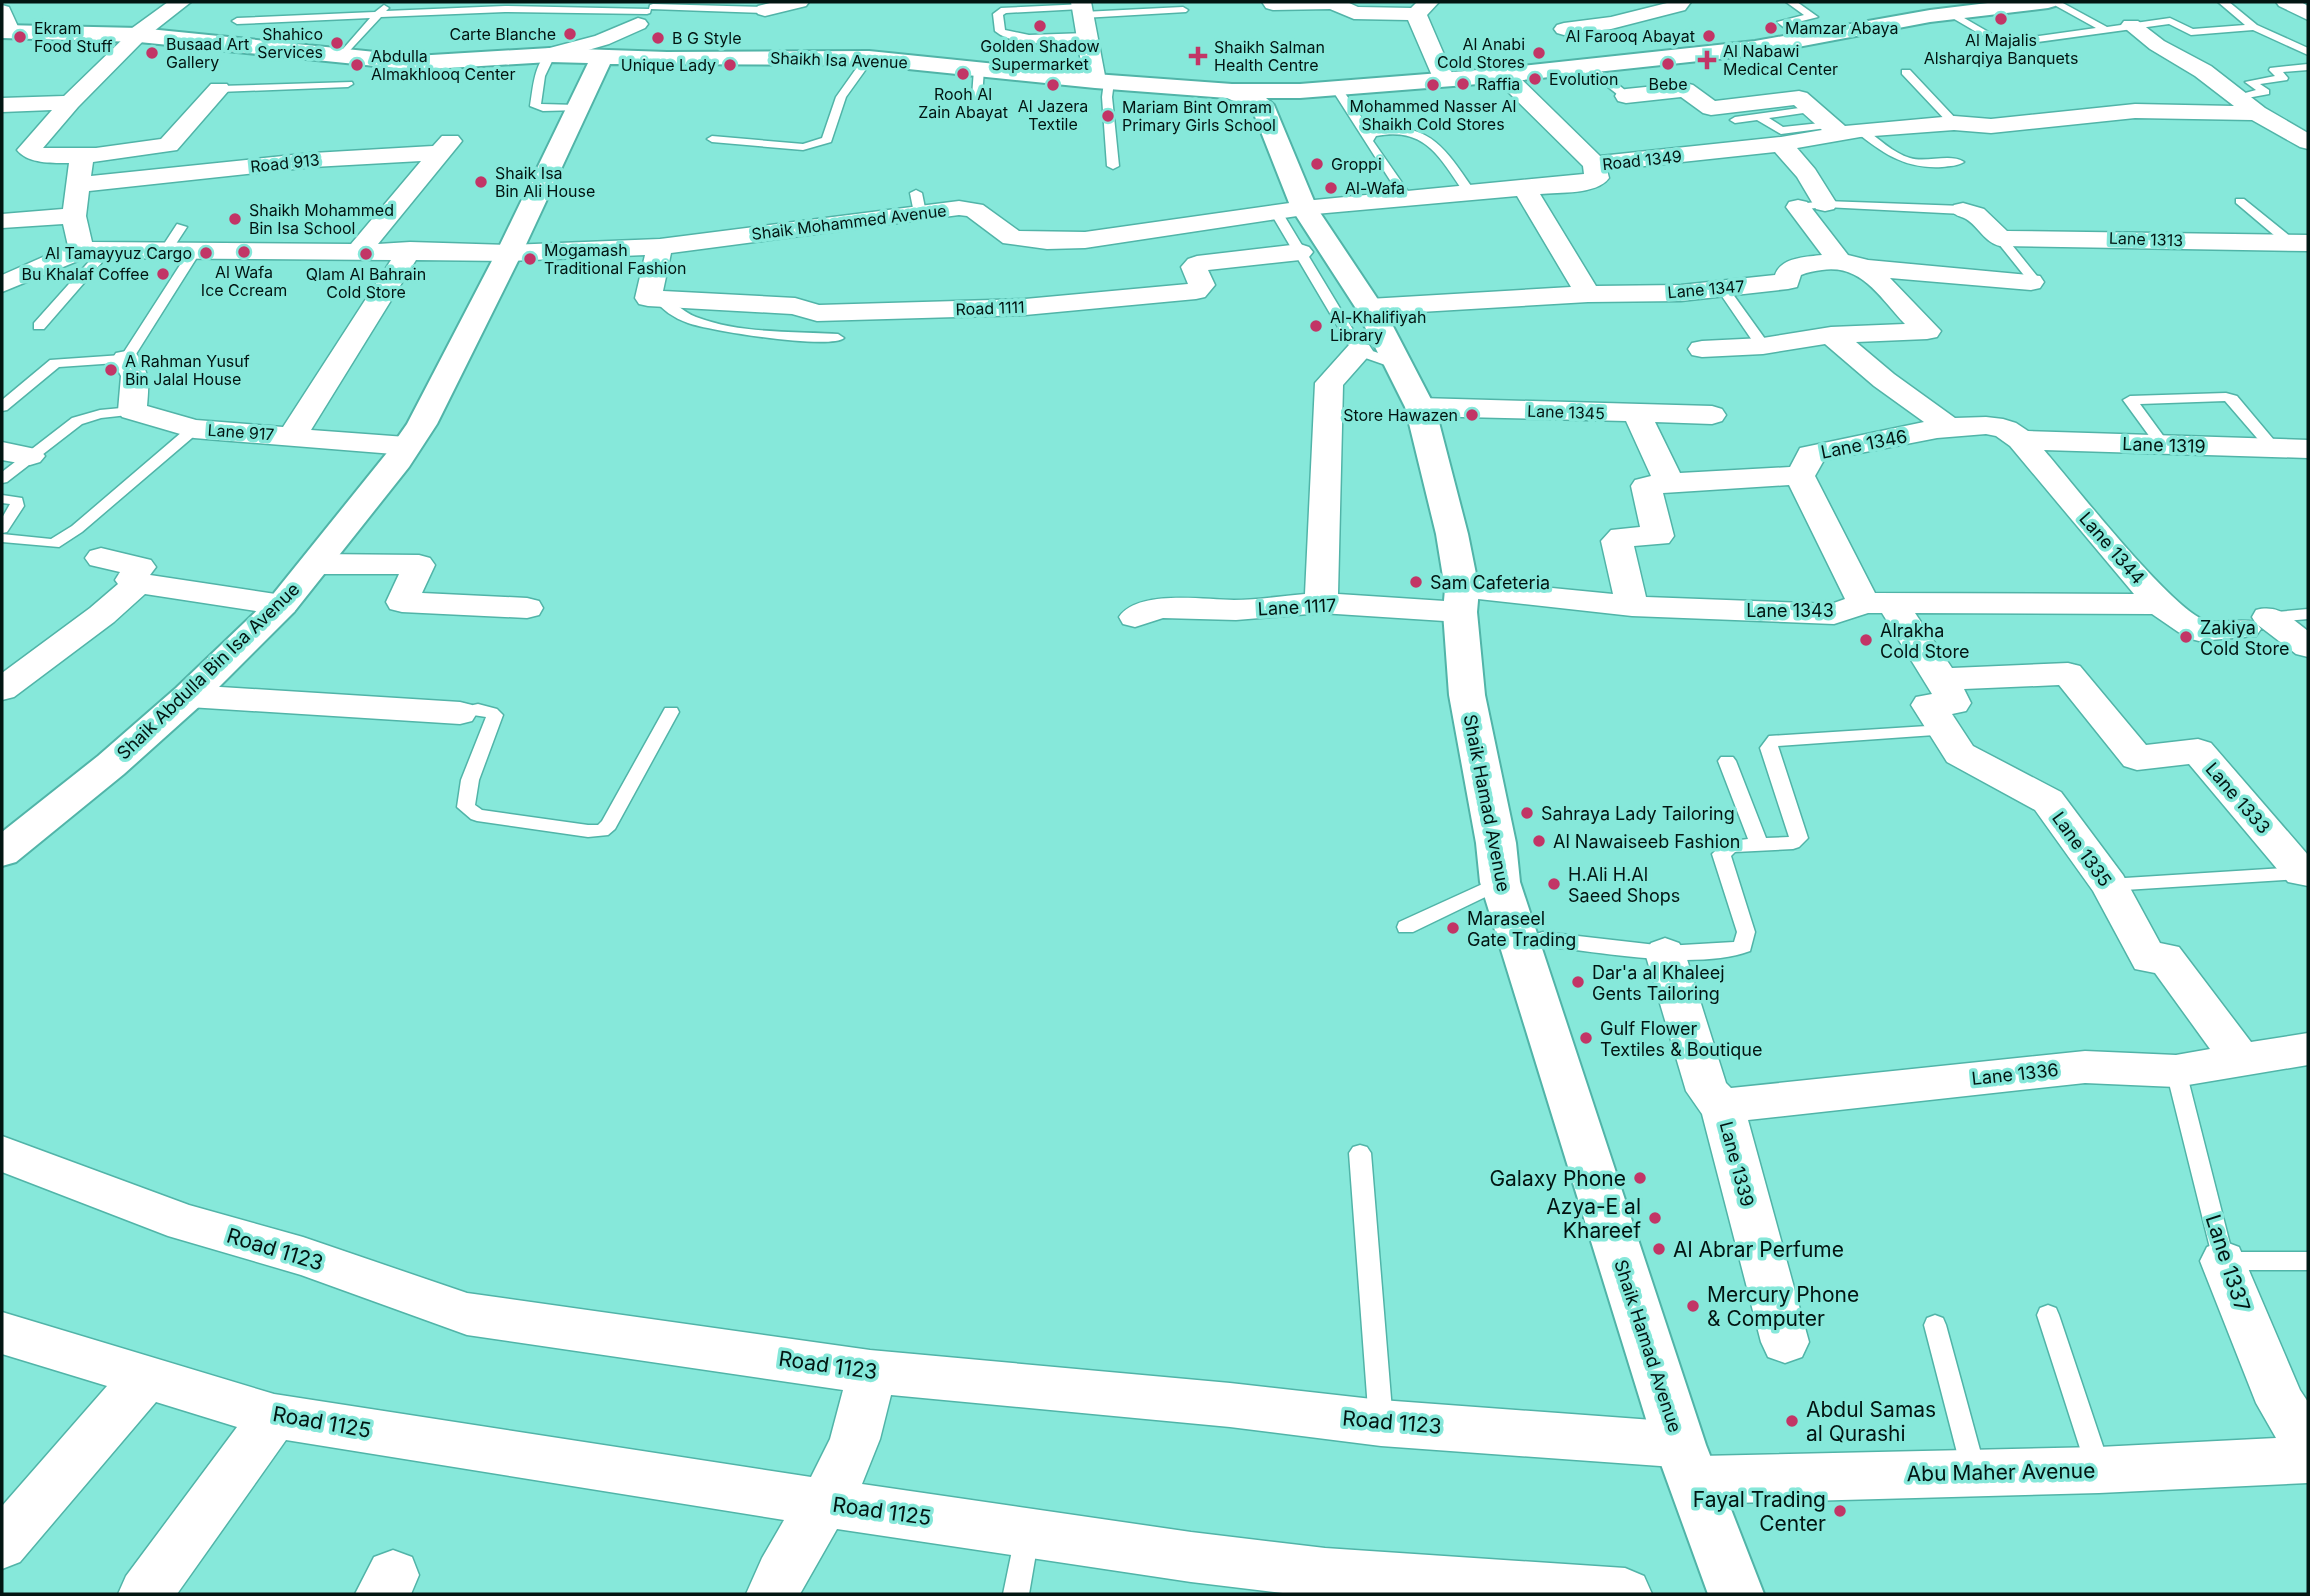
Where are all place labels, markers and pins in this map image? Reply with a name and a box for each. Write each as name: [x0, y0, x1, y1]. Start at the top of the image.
marker: Al Majalis Alsharqiya Banquets: [1993, 11, 2009, 27]
place label: Ekram Food Stuff: [34, 18, 113, 56]
marker: Golden Shadow Supermarket: [1032, 18, 1048, 34]
place label: Mamzar Abaya: [1785, 18, 1898, 38]
marker: Mamzar Abaya: [1763, 20, 1779, 36]
place label: Shahico Services: [257, 24, 323, 62]
place label: Carte Blanche: [449, 24, 556, 44]
marker: Carte Blanche: [562, 26, 578, 42]
place label: Al Farooq Abayat: [1565, 26, 1695, 46]
place label: B G Style: [672, 28, 742, 48]
marker: Al Farooq Abayat: [1701, 28, 1717, 44]
marker: Ekram Food Stuff: [12, 29, 28, 45]
marker: B G Style: [650, 30, 666, 46]
place label: Al Majalis Alsharqiya Banquets: [1924, 30, 2078, 68]
place label: Busaad Art Gallery: [166, 34, 249, 72]
place label: Al Anabi Cold Stores: [1437, 34, 1525, 72]
marker: Shahico Services: [329, 35, 345, 51]
place label: Golden Shadow Supermarket: [980, 36, 1100, 74]
place label: Shaikh Salman Health Centre: [1214, 37, 1325, 75]
place label: Al Nabawi Medical Center: [1723, 41, 1838, 79]
marker: Busaad Art Gallery: [144, 45, 160, 61]
marker: Al Anabi Cold Stores: [1531, 45, 1547, 61]
place label: Abdulla Almakhlooq Center: [371, 46, 515, 84]
marker: Shaikh Salman Health Centre: [1188, 46, 1208, 66]
marker: Al Nabawi Medical Center: [1697, 50, 1717, 70]
place label: Unique Lady: [621, 55, 716, 75]
marker: Bebe: [1660, 56, 1676, 72]
marker: Abdulla Almakhlooq Center: [349, 57, 365, 73]
marker: Unique Lady: [722, 57, 738, 73]
marker: Rooh Al Zain Abayat: [955, 66, 971, 82]
place label: Evolution: [1549, 69, 1618, 89]
marker: Evolution: [1527, 71, 1543, 87]
place label: Raffia: [1477, 74, 1520, 94]
place label: Bebe: [1649, 74, 1687, 94]
marker: Raffia: [1455, 76, 1471, 92]
marker: Al Jazera Textile: [1045, 77, 1061, 93]
marker: Mohammed Nasser Al Shaikh Cold Stores: [1425, 77, 1441, 93]
place label: Rooh Al Zain Abayat: [918, 84, 1008, 122]
place label: Al Jazera Textile: [1018, 96, 1088, 134]
place label: Mohammed Nasser Al Shaikh Cold Stores: [1350, 96, 1516, 134]
place label: Mariam Bint Omram Primary Girls School: [1122, 97, 1276, 135]
marker: Mariam Bint Omram Primary Girls School: [1100, 108, 1116, 124]
place label: Groppi: [1331, 154, 1382, 174]
marker: Groppi: [1309, 156, 1325, 172]
place label: Shaik Isa Bin Ali House: [495, 163, 595, 201]
marker: Shaik Isa Bin Ali House: [473, 174, 489, 190]
place label: Al-Wafa: [1345, 178, 1405, 198]
marker: Al-Wafa: [1323, 180, 1339, 196]
place label: Shaikh Mohammed Bin Isa School: [249, 200, 394, 238]
marker: Shaikh Mohammed Bin Isa School: [227, 211, 243, 227]
place label: Mogamash Traditional Fashion: [544, 240, 686, 278]
place label: Al Tamayyuz Cargo: [45, 243, 192, 263]
marker: Al Wafa Ice Ccream: [236, 244, 252, 260]
marker: Al Tamayyuz Cargo: [198, 245, 214, 261]
marker: Qlam Al Bahrain Cold Store: [358, 246, 374, 262]
marker: Mogamash Traditional Fashion: [522, 251, 538, 267]
place label: Al Wafa Ice Ccream: [201, 262, 287, 300]
place label: Bu Khalaf Coffee: [21, 264, 149, 284]
place label: Qlam Al Bahrain Cold Store: [306, 264, 426, 302]
marker: Bu Khalaf Coffee: [155, 266, 171, 282]
place label: Al-Khalifiyah Library: [1330, 307, 1426, 345]
marker: Al-Khalifiyah Library: [1308, 318, 1324, 334]
place label: A Rahman Yusuf Bin Jalal House: [125, 351, 250, 389]
marker: A Rahman Yusuf Bin Jalal House: [103, 362, 119, 378]
place label: Store Hawazen: [1343, 405, 1458, 425]
marker: Store Hawazen: [1464, 407, 1480, 423]
place label: Sam Cafeteria: [1430, 572, 1550, 593]
marker: Sam Cafeteria: [1408, 574, 1424, 590]
place label: Zakiya Cold Store: [2200, 617, 2289, 659]
place label: Alrakha Cold Store: [1880, 620, 1969, 662]
marker: Zakiya Cold Store: [2178, 629, 2194, 645]
marker: Alrakha Cold Store: [1858, 632, 1874, 648]
place label: Sahraya Lady Tailoring: [1541, 803, 1735, 824]
marker: Sahraya Lady Tailoring: [1519, 805, 1535, 821]
place label: Al Nawaiseeb Fashion: [1553, 831, 1741, 852]
marker: Al Nawaiseeb Fashion: [1531, 833, 1547, 849]
place label: H.Ali H.Al Saeed Shops: [1568, 864, 1680, 906]
marker: H.Ali H.Al Saeed Shops: [1546, 876, 1562, 892]
place label: Maraseel Gate Trading: [1467, 908, 1576, 950]
marker: Maraseel Gate Trading: [1445, 920, 1461, 936]
place label: Dar'a al Khaleej Gents Tailoring: [1592, 962, 1725, 1004]
marker: Dar'a al Khaleej Gents Tailoring: [1570, 974, 1586, 990]
place label: Gulf Flower Textiles & Boutique: [1600, 1018, 1762, 1060]
marker: Gulf Flower Textiles & Boutique: [1578, 1030, 1594, 1046]
place label: Galaxy Phone: [1489, 1166, 1626, 1191]
marker: Galaxy Phone: [1632, 1170, 1648, 1186]
place label: Azya-E al Khareef: [1546, 1194, 1641, 1243]
marker: Azya-E al Khareef: [1647, 1210, 1663, 1226]
place label: Al Abrar Perfume: [1673, 1237, 1844, 1262]
marker: Al Abrar Perfume: [1651, 1241, 1667, 1257]
place label: Mercury Phone & Computer: [1707, 1282, 1859, 1331]
marker: Mercury Phone & Computer: [1685, 1298, 1701, 1314]
place label: Abdul Samas al Qurashi: [1806, 1397, 1936, 1446]
marker: Abdul Samas al Qurashi: [1784, 1413, 1800, 1429]
place label: Fayal Trading Center: [1693, 1487, 1826, 1536]
marker: Fayal Trading Center: [1832, 1503, 1848, 1519]

